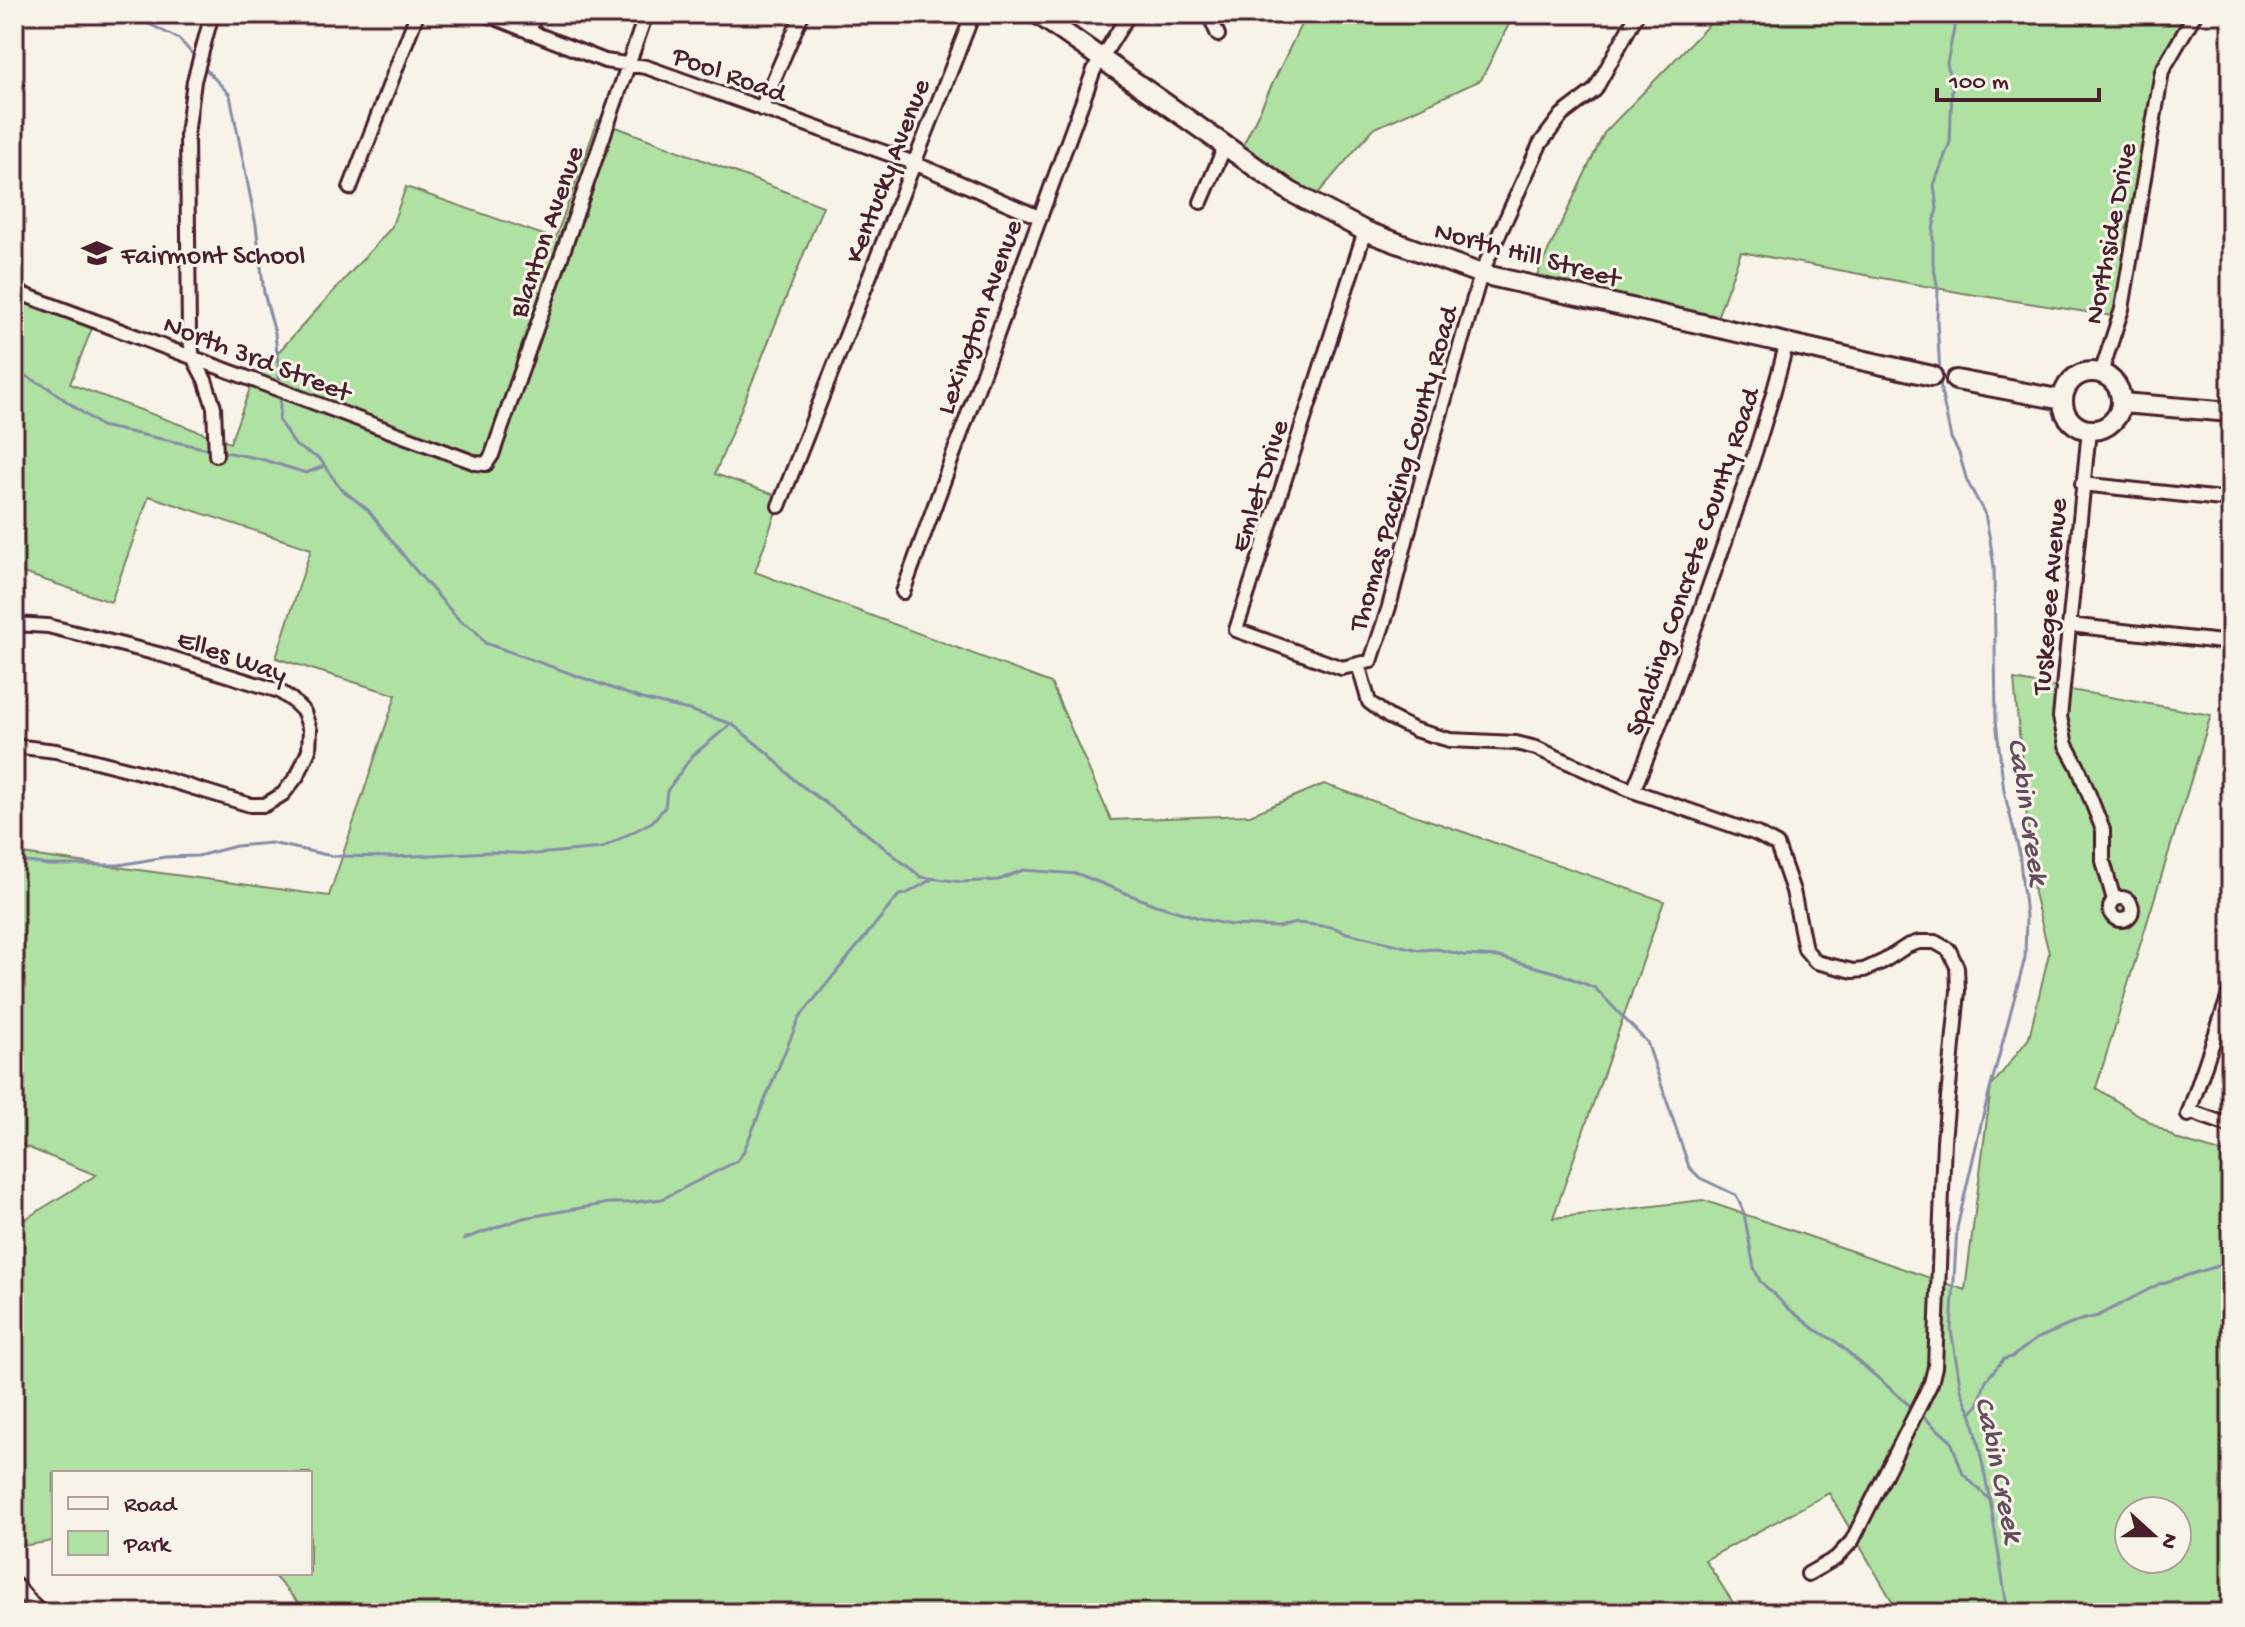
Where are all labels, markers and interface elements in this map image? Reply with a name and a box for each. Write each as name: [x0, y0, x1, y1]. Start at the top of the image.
street label: Pool Road: [666, 40, 792, 113]
scale bar: [1937, 52, 2099, 102]
text: 100 m: [1948, 69, 2009, 98]
street label: Kentucky Avenue: [839, 74, 940, 268]
street label: Northside Drive: [2079, 140, 2146, 327]
street label: Blanton Avenue: [503, 142, 593, 324]
street label: Lexington Avenue: [931, 215, 1032, 419]
street label: North Hill Street: [1430, 216, 1626, 298]
school or university icon: Fairmont School: [80, 236, 114, 270]
place label: Fairmont School: [120, 241, 305, 274]
street label: Thomas Packing County Road: [1342, 300, 1468, 638]
street label: North 3rd Street: [158, 309, 357, 412]
street label: Spalding Concrete County Road: [1619, 382, 1770, 741]
street label: Emlet Drive: [1224, 416, 1298, 557]
street label: Tuskegee Avenue: [2026, 496, 2077, 698]
street label: Elles Way: [172, 624, 291, 693]
water label: Cabin Creek: [1997, 736, 2055, 890]
water label: Cabin Creek: [1964, 1394, 2030, 1548]
legend: [52, 1471, 312, 1575]
text: Road: [124, 1492, 178, 1521]
north arrow: [2113, 1495, 2193, 1575]
text: N: [2153, 1529, 2183, 1552]
text: Park: [123, 1532, 172, 1561]

